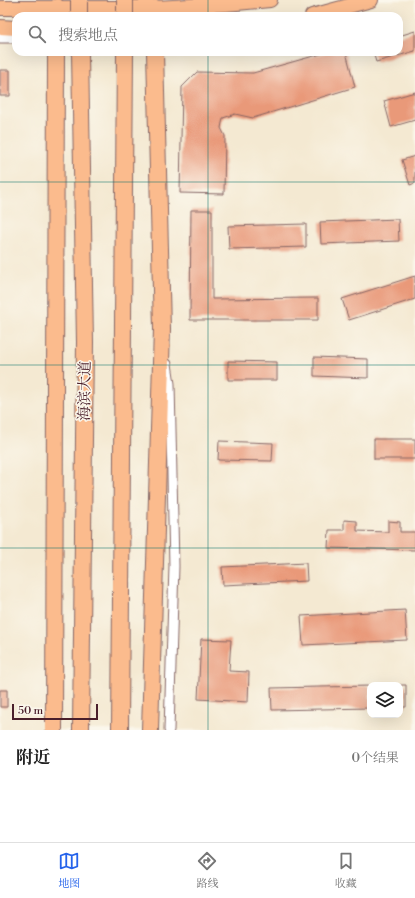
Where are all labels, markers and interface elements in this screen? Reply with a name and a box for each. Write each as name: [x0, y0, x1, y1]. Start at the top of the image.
search box: [12, 12, 403, 56]
icon: search: [26, 23, 48, 45]
text: 搜索地点: [58, 26, 118, 45]
street label: 海滨大道: [75, 361, 95, 421]
map controls: [367, 682, 403, 718]
button: layers: [367, 682, 403, 718]
scale bar: [12, 702, 98, 721]
text: 50 m: [18, 704, 43, 718]
text: 附近: [16, 747, 50, 769]
text: 0个结果: [351, 750, 399, 766]
tab: 地图: [58, 850, 80, 891]
tab: 路线: [196, 850, 218, 891]
tab: 收藏: [335, 850, 357, 891]

